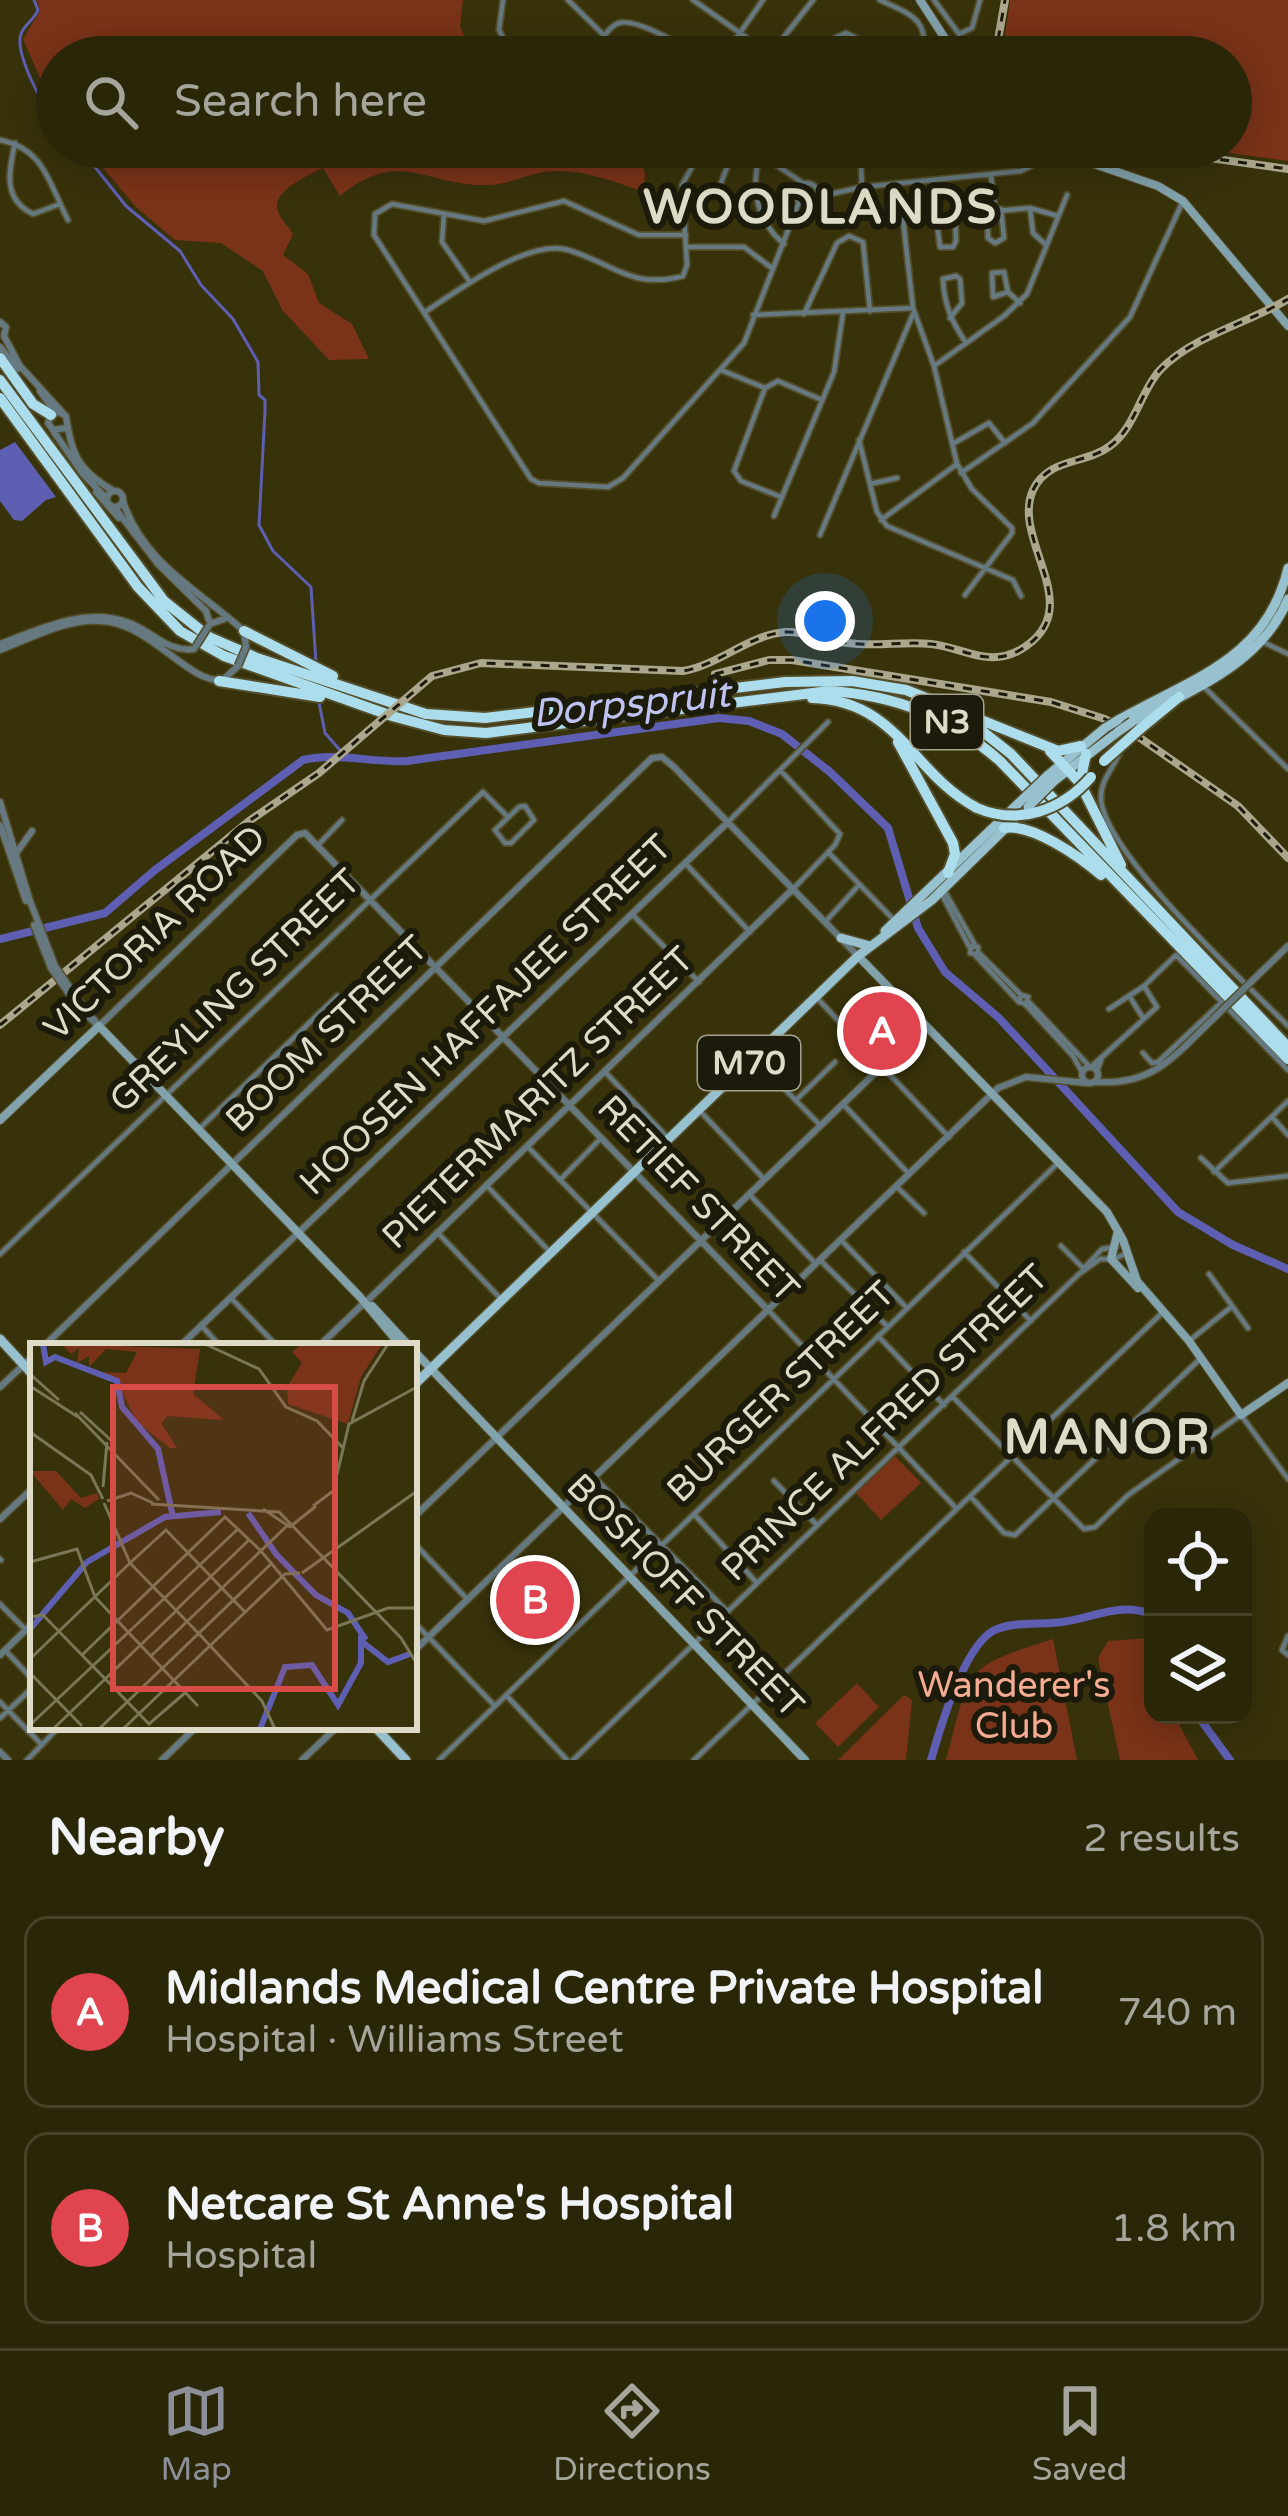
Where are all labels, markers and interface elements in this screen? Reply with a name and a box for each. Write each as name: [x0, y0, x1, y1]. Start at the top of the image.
search box: [36, 36, 1252, 168]
icon: search: [78, 69, 144, 135]
text: Search here: [174, 75, 427, 129]
district label: WOODLANDS: [643, 179, 999, 237]
your location: [795, 591, 855, 651]
water label: Dorpspruit: [530, 670, 736, 738]
road number: N3: [911, 695, 983, 749]
street label: VICTORIA ROAD: [35, 816, 275, 1050]
street label: HOOSEN HAFFAJEE STREET: [291, 826, 681, 1204]
street label: GREYLING STREET: [101, 860, 369, 1122]
street label: BOOM STREET: [217, 927, 437, 1141]
street label: PIETERMARITZ STREET: [373, 938, 703, 1258]
pin: A: [843, 986, 921, 1076]
road number: M70: [698, 1036, 800, 1090]
street label: RETIEF STREET: [588, 1086, 808, 1312]
street label: PRINCE ALFRED STREET: [713, 1256, 1057, 1590]
street label: BURGER STREET: [658, 1273, 904, 1511]
inset map: [30, 1343, 417, 1730]
district label: MANOR: [1004, 1409, 1212, 1467]
street label: BOSHOFF STREET: [558, 1465, 812, 1727]
map controls: [1144, 1508, 1252, 1724]
button: locate: [1144, 1508, 1252, 1616]
pin: B: [496, 1555, 574, 1645]
button: layers: [1144, 1616, 1252, 1724]
park label: Wanderer's Club: [918, 1664, 1110, 1748]
text: Nearby: [48, 1807, 225, 1869]
text: 2 results: [1083, 1815, 1240, 1862]
text: Midlands Medical Centre Private Hospital: [165, 1962, 1043, 2016]
text: A: [75, 1989, 105, 2036]
text: 740 m: [1118, 1989, 1237, 2036]
text: Hospital · Williams Street: [165, 2016, 624, 2063]
text: Netcare St Anne's Hospital: [165, 2178, 734, 2232]
text: B: [76, 2205, 104, 2252]
text: 1.8 km: [1111, 2205, 1237, 2252]
text: Hospital: [165, 2232, 317, 2279]
tab: Map: [161, 2378, 232, 2489]
tab: Directions: [553, 2378, 711, 2489]
tab: Saved: [1032, 2378, 1127, 2489]

